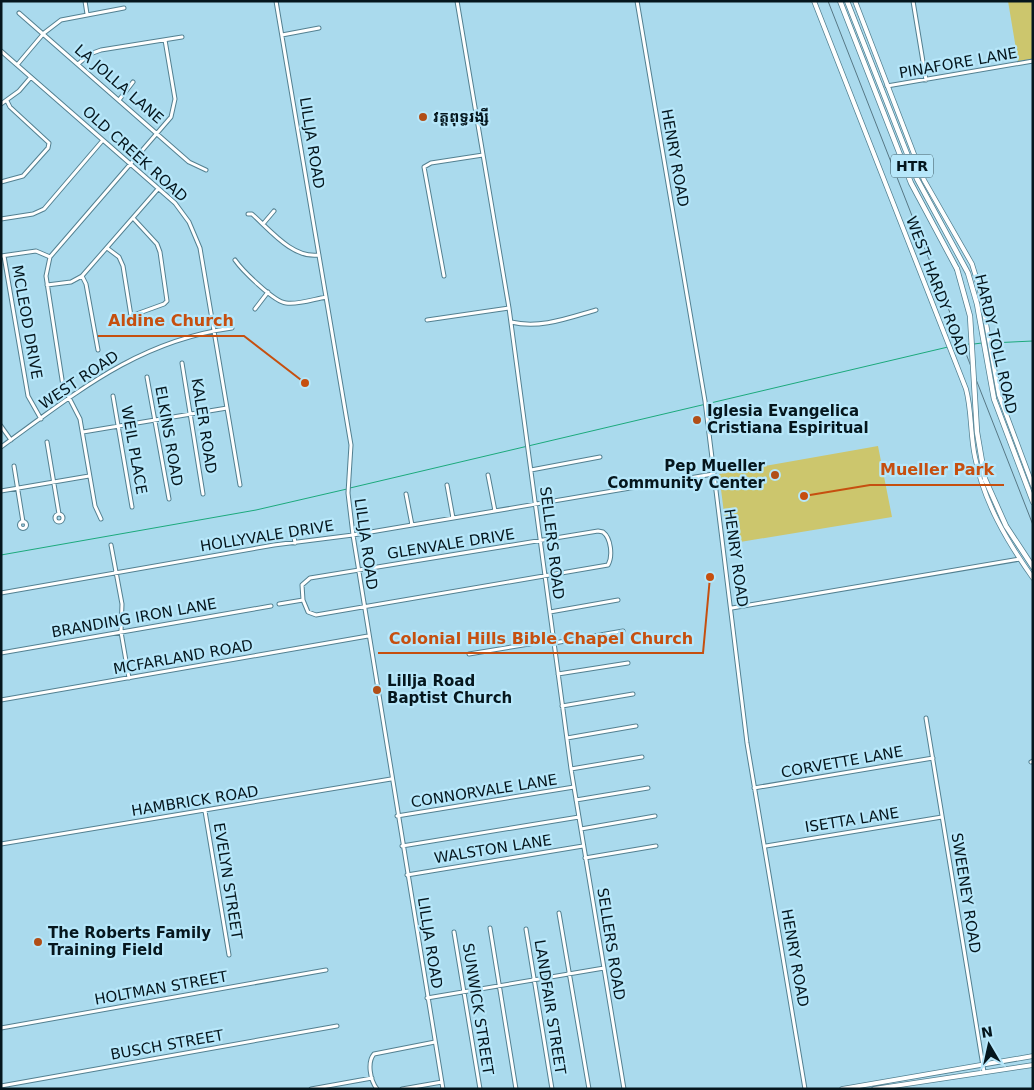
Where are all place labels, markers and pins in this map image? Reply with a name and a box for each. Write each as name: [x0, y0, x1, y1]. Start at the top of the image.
place label: វត្តពុទ្ធរង្សី: [433, 107, 489, 127]
marker: វត្តពុទ្ធរង្សី: [417, 111, 429, 123]
callout: Aldine Church: [98, 305, 244, 336]
place label: Iglesia Evangelica Cristiana Espiritual: [707, 402, 869, 437]
marker: Iglesia Evangelica Cristiana Espiritual: [691, 414, 703, 426]
callout: Mueller Park: [870, 454, 1004, 485]
place label: Pep Mueller Community Center: [607, 457, 766, 492]
marker: Pep Mueller Community Center: [769, 469, 781, 481]
callout: Colonial Hills Bible Chapel Church: [378, 622, 703, 653]
place label: Lillja Road Baptist Church: [387, 672, 512, 707]
marker: Lillja Road Baptist Church: [371, 684, 383, 696]
place label: The Roberts Family Training Field: [48, 924, 211, 959]
marker: The Roberts Family Training Field: [32, 936, 44, 948]

